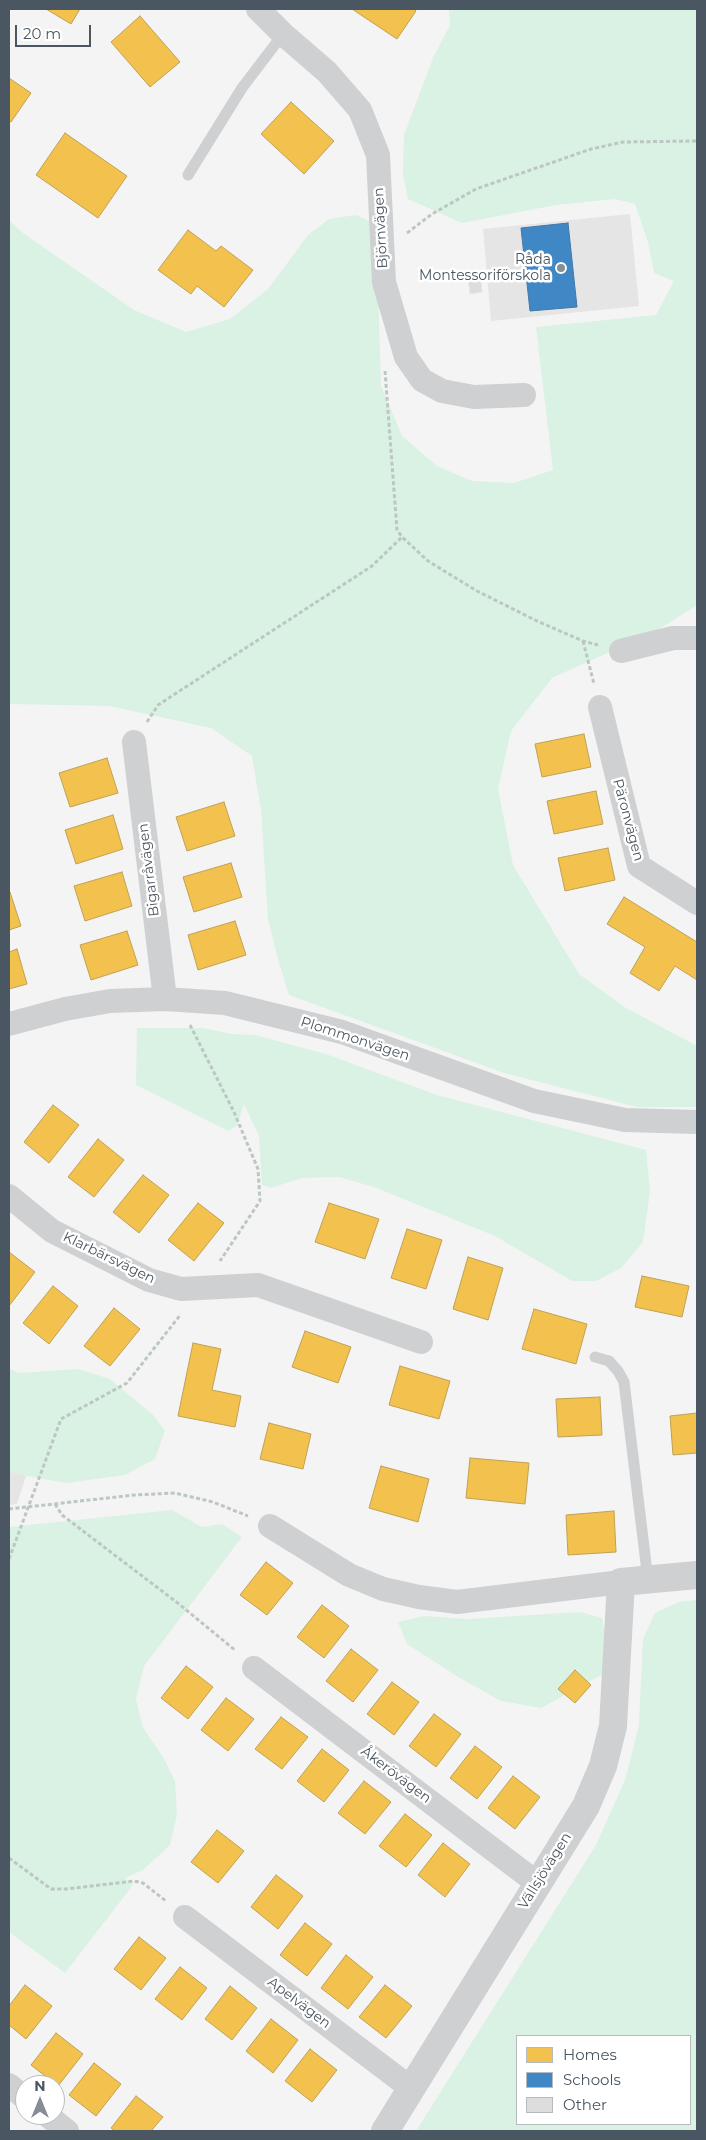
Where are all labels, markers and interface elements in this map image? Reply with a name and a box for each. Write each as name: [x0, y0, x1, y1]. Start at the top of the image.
scale bar: [18, 15, 94, 47]
text: 20 m: [23, 24, 61, 43]
street label: Björnvägen: [370, 187, 392, 269]
place label: Råda Montessoriförskola: [419, 252, 551, 284]
marker: Råda Montessoriförskola: [555, 262, 567, 274]
street label: Päronvägen: [609, 777, 647, 863]
street label: Bigarråvägen: [135, 822, 163, 918]
street label: Plommonvägen: [298, 1013, 412, 1065]
street label: Klarbärsvägen: [60, 1228, 158, 1288]
street label: Åkerövägen: [358, 1743, 434, 1807]
street label: Vällsjövägen: [515, 1830, 575, 1912]
street label: Apelvägen: [264, 1974, 334, 2032]
legend: [516, 2035, 691, 2125]
text: Homes: [563, 2045, 617, 2064]
text: Schools: [563, 2070, 621, 2089]
north arrow: [15, 2075, 65, 2125]
text: N: [34, 2077, 46, 2095]
text: Other: [563, 2095, 607, 2114]

